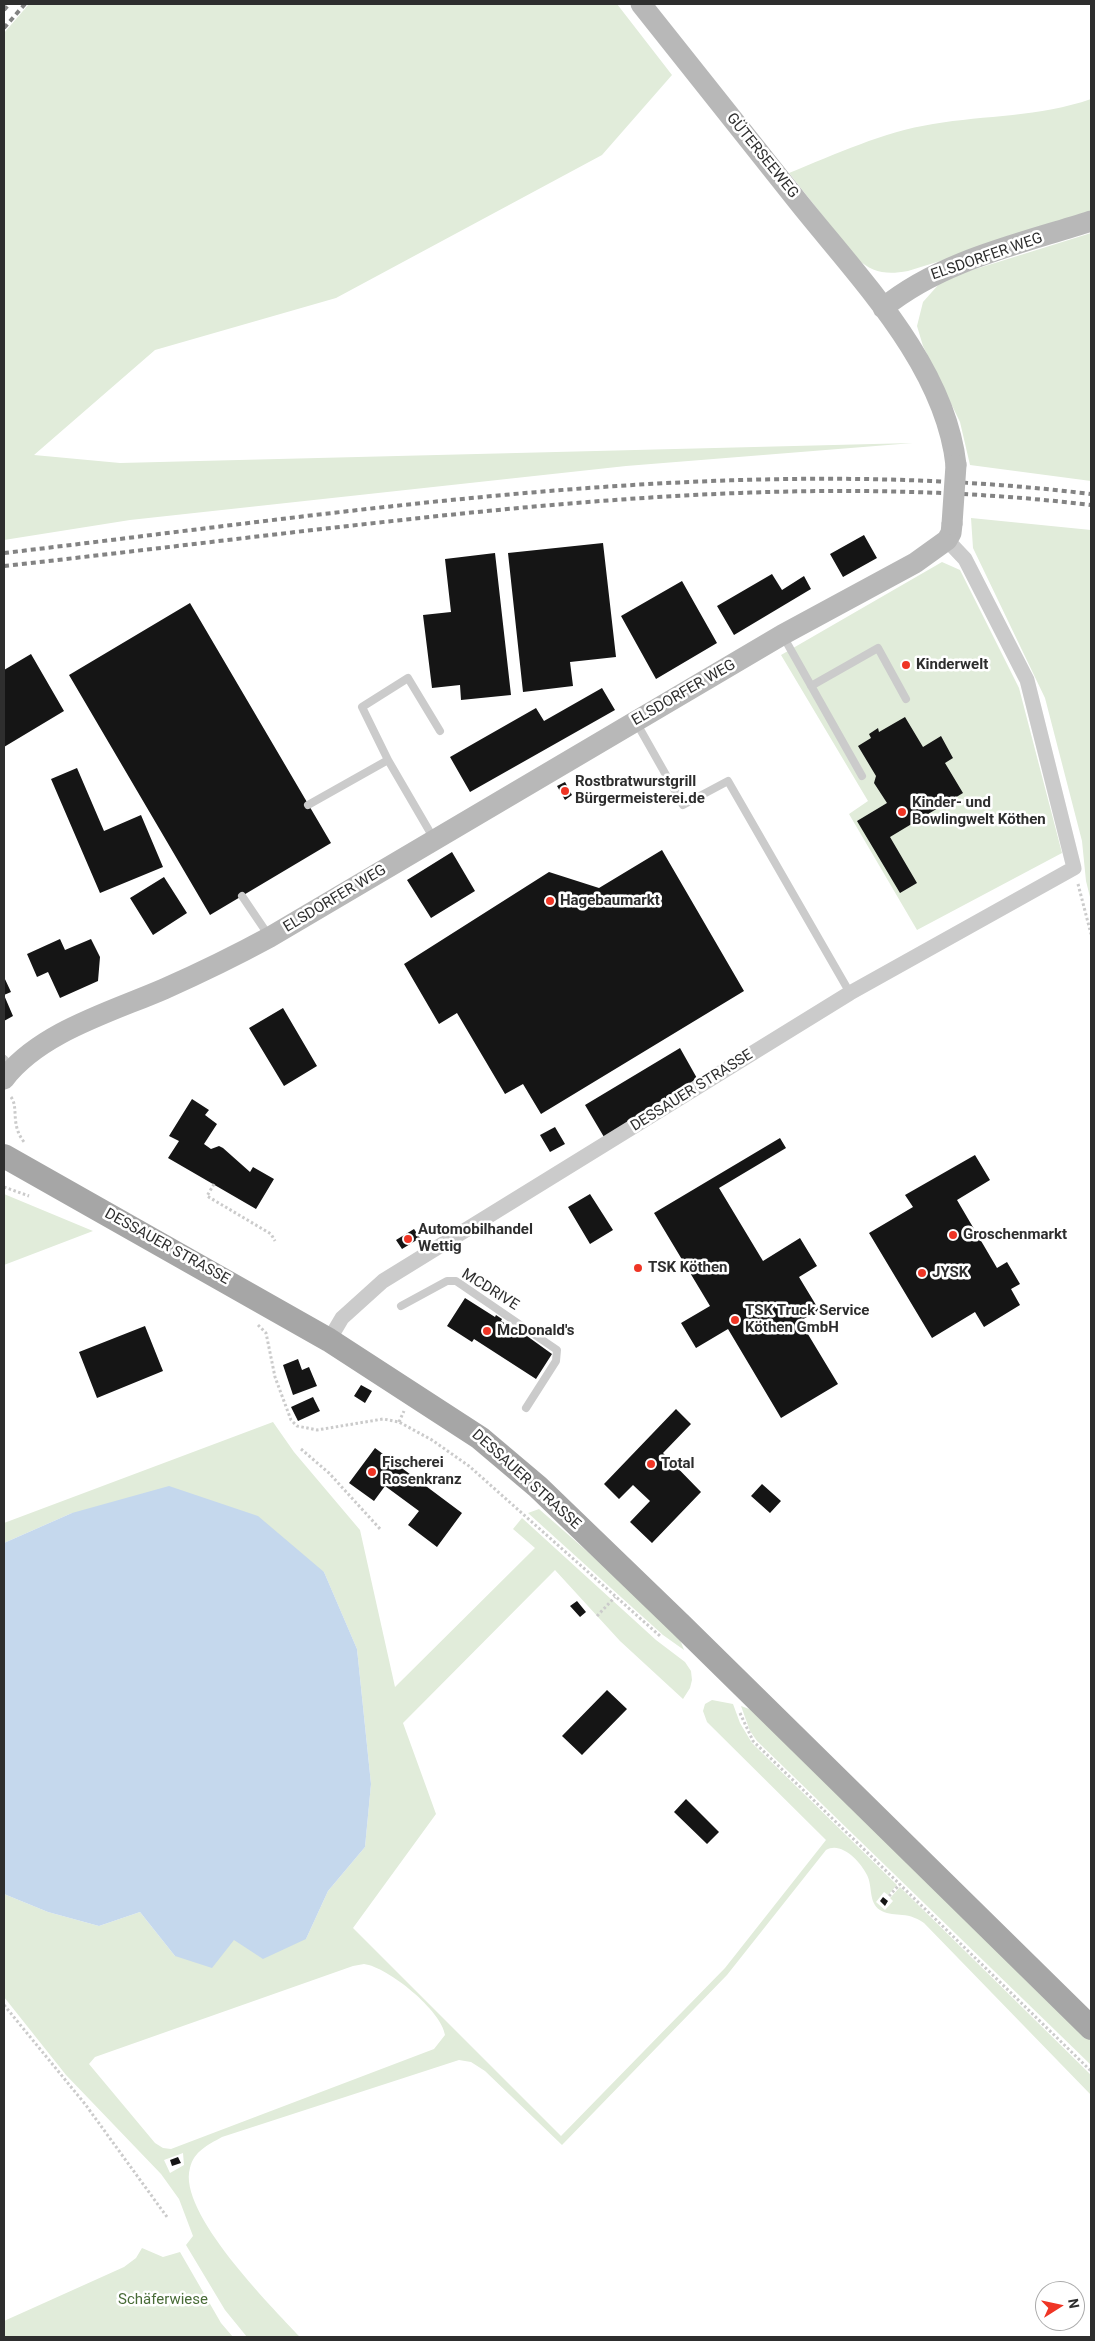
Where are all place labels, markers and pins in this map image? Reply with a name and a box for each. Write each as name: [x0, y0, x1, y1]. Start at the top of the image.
place label: Kinderwelt: [916, 656, 988, 674]
marker: Kinderwelt: [900, 659, 912, 671]
place label: Rostbratwurstgrill Bürgermeisterei.de: [575, 773, 705, 808]
marker: Rostbratwurstgrill Bürgermeisterei.de: [559, 785, 571, 797]
place label: Kinder- und Bowlingwelt Köthen: [912, 794, 1046, 829]
marker: Kinder- und Bowlingwelt Köthen: [896, 806, 908, 818]
place label: Hagebaumarkt: [560, 892, 660, 910]
marker: Hagebaumarkt: [544, 895, 556, 907]
place label: Automobilhandel Wettig: [418, 1221, 533, 1256]
place label: Groschenmarkt: [963, 1226, 1067, 1244]
marker: Groschenmarkt: [947, 1229, 959, 1241]
marker: Automobilhandel Wettig: [402, 1233, 414, 1245]
place label: TSK Köthen: [648, 1259, 727, 1277]
marker: TSK Köthen: [632, 1262, 644, 1274]
place label: JYSK: [932, 1264, 968, 1282]
marker: JYSK: [916, 1267, 928, 1279]
place label: TSK Truck Service Köthen GmbH: [745, 1302, 869, 1337]
marker: TSK Truck Service Köthen GmbH: [729, 1314, 741, 1326]
place label: McDonald's: [497, 1322, 574, 1340]
marker: McDonald's: [481, 1325, 493, 1337]
place label: Fischerei Rosenkranz: [382, 1454, 462, 1489]
place label: Total: [661, 1455, 695, 1473]
marker: Total: [645, 1458, 657, 1470]
marker: Fischerei Rosenkranz: [366, 1466, 378, 1478]

